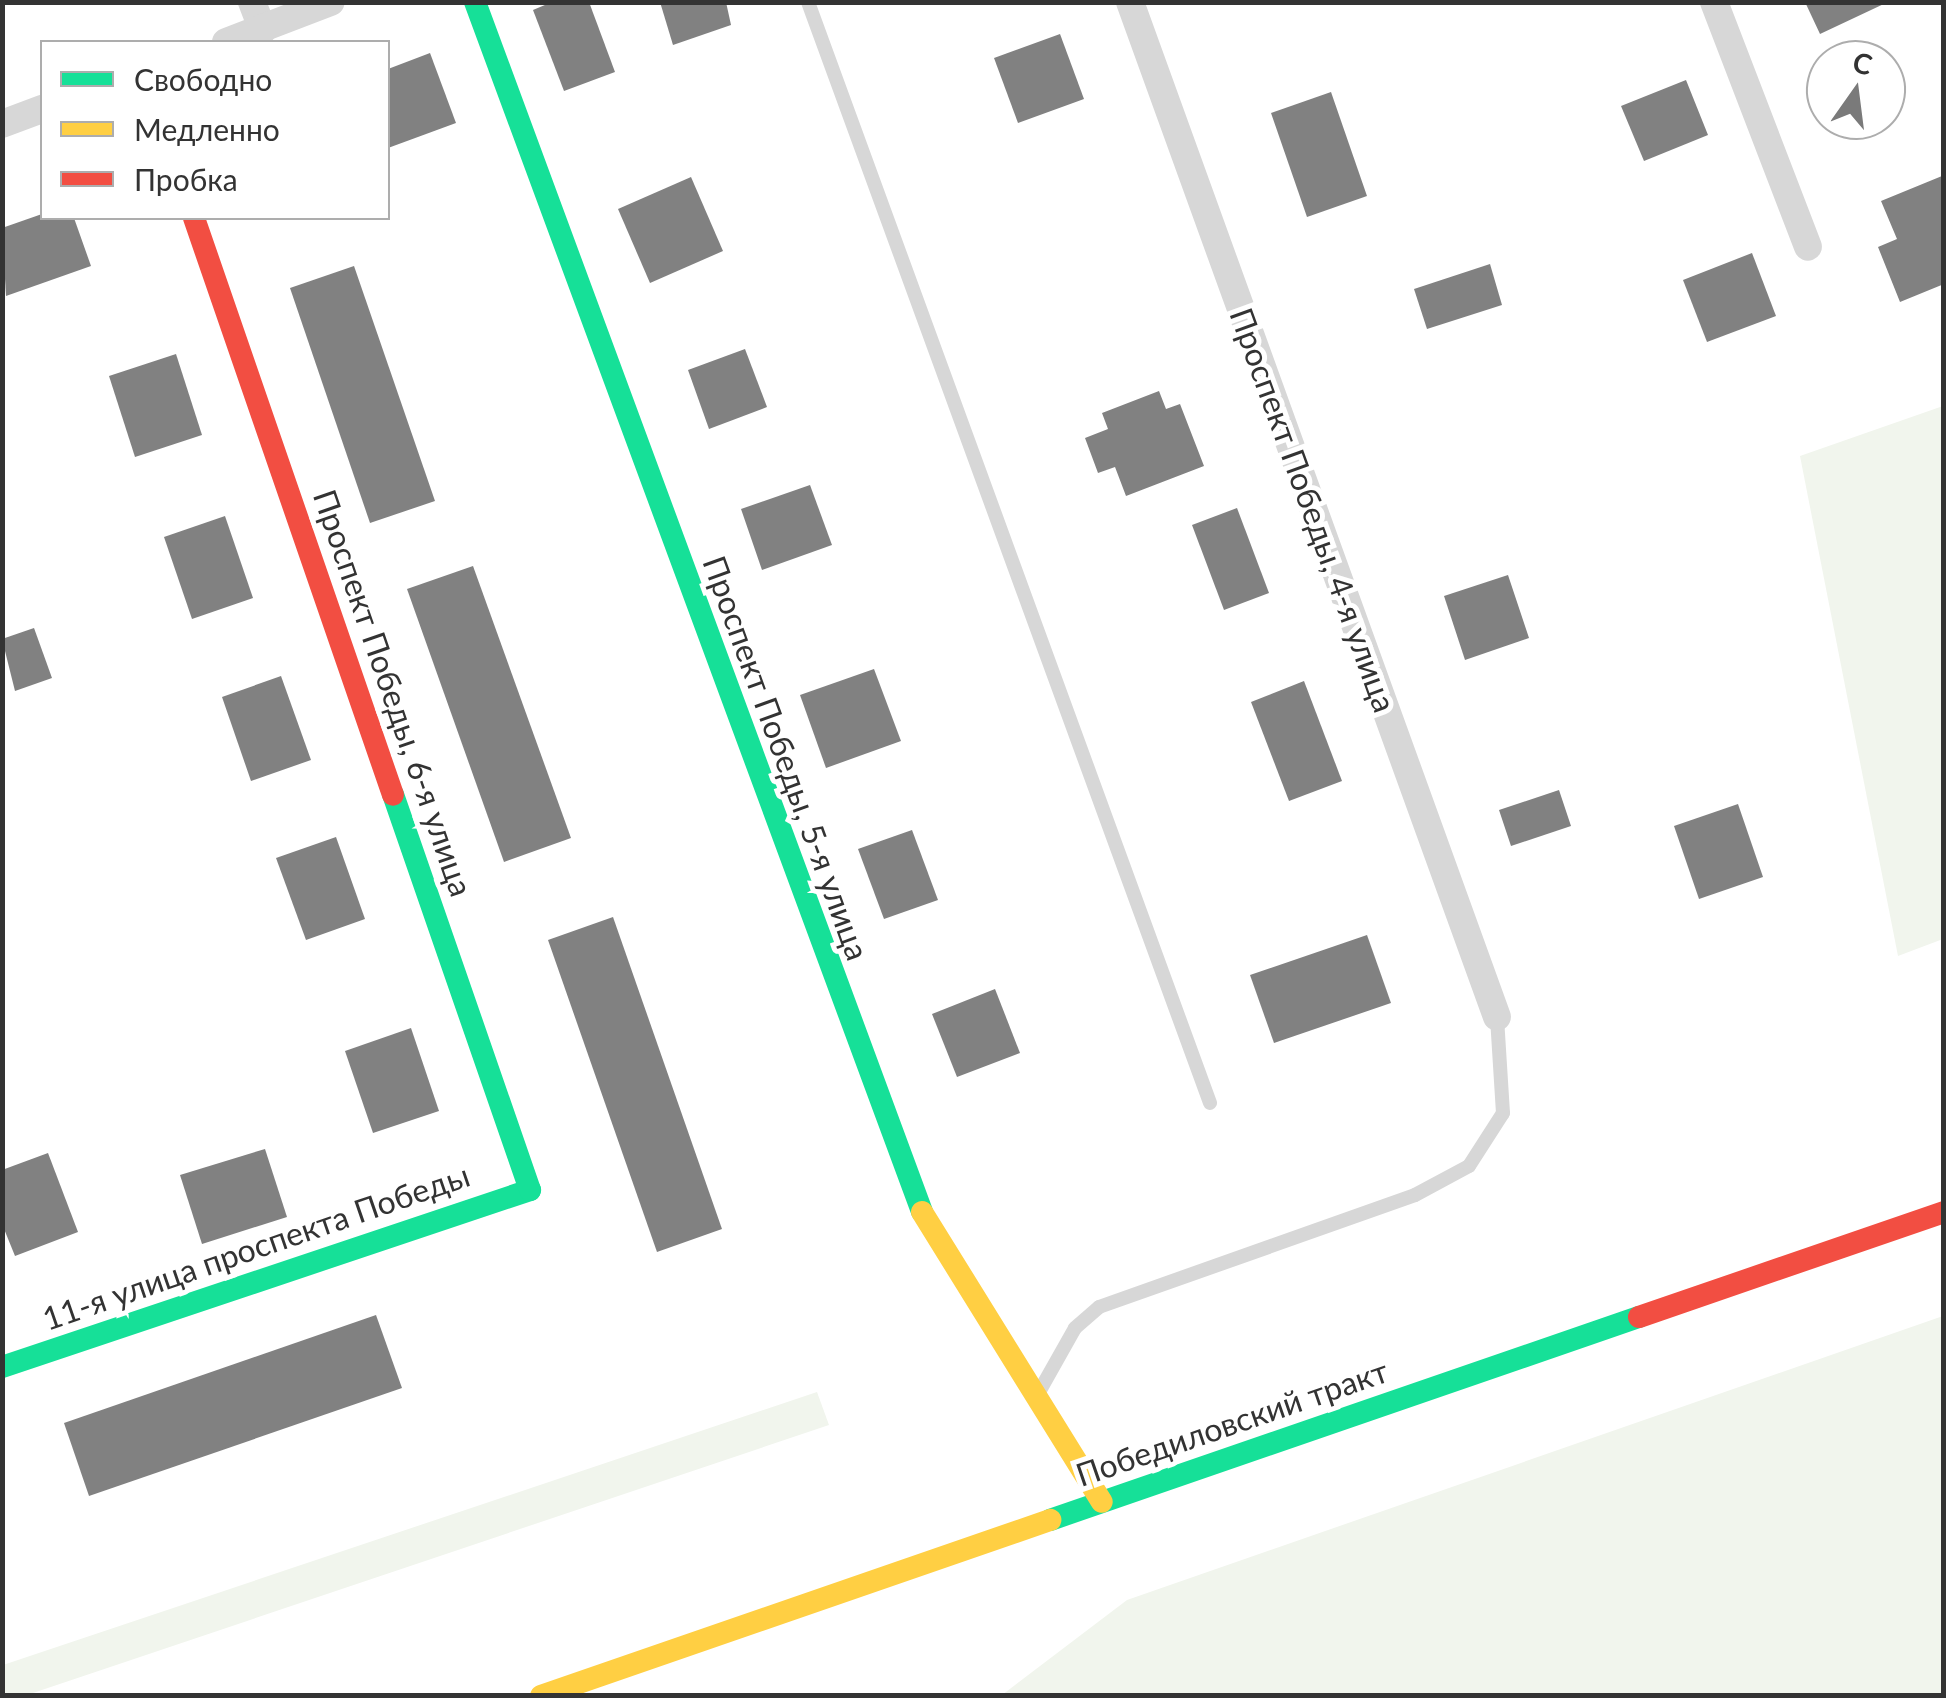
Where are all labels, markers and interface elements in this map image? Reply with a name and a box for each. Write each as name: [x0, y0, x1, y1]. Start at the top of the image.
legend: [40, 40, 390, 220]
north arrow: [1806, 40, 1906, 140]
text: С: [1850, 44, 1876, 82]
text: Свободно: [134, 61, 272, 97]
text: Медленно: [134, 111, 280, 147]
text: Пробка: [134, 161, 238, 197]
street label: Проспект Победы, 4-я улица: [1222, 303, 1404, 717]
street label: Проспект Победы, 6-я улица: [305, 485, 481, 901]
street label: Проспект Победы, 5-я улица: [695, 551, 877, 965]
street label: 11-я улица проспекта Победы: [37, 1156, 475, 1338]
street label: Победиловский тракт: [1071, 1352, 1393, 1494]

